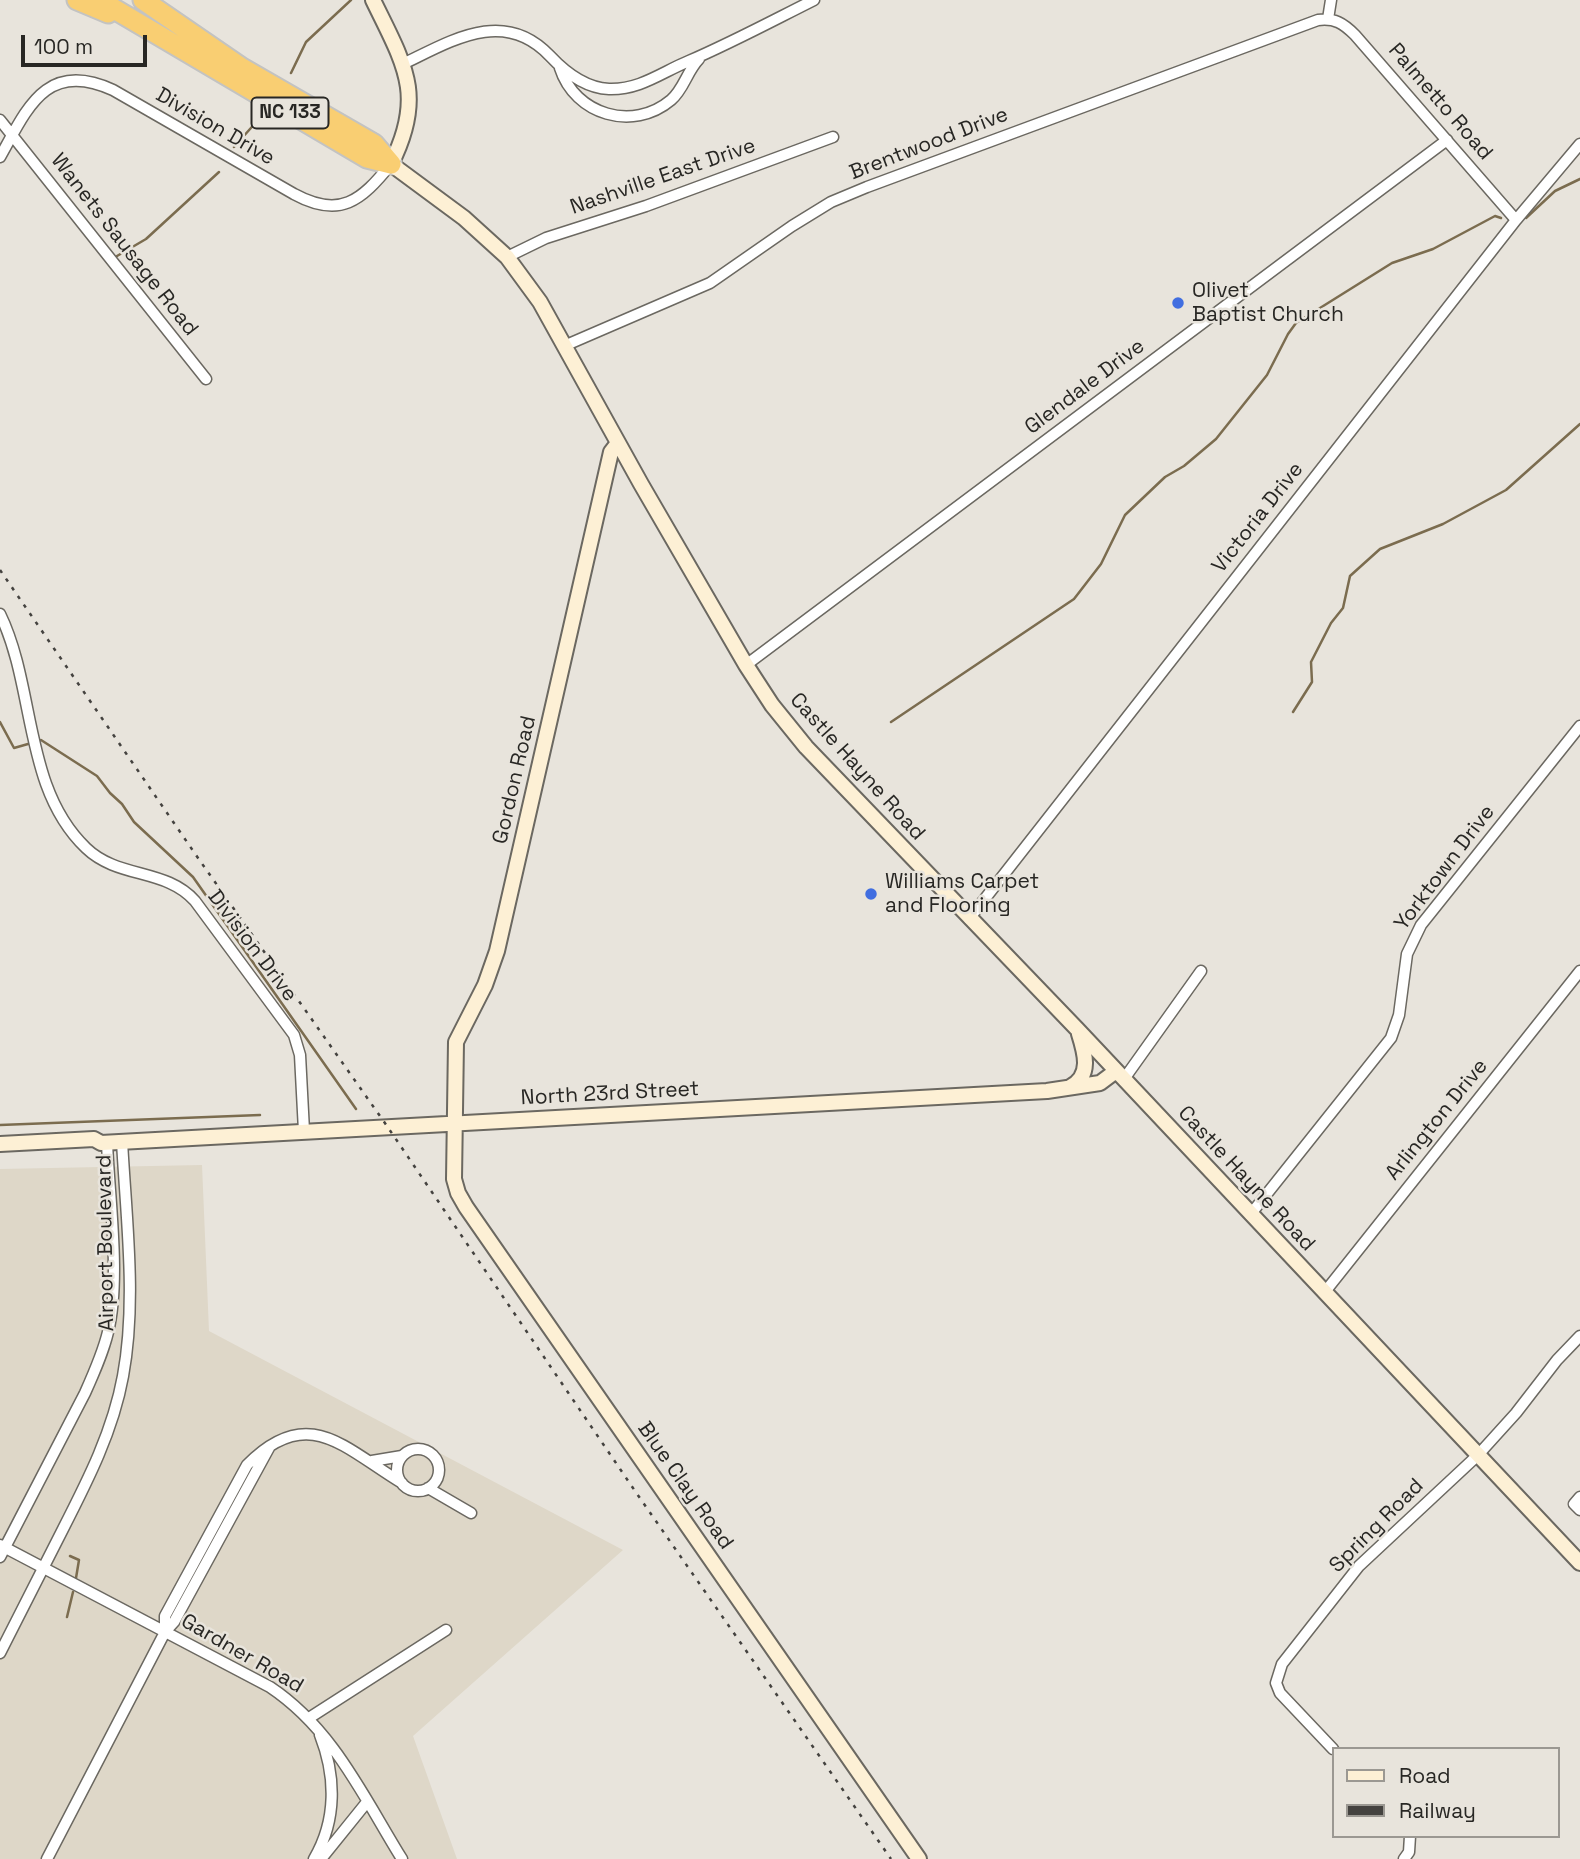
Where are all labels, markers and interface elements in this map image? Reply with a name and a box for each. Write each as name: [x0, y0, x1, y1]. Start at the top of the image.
scale bar: [24, 21, 150, 65]
text: 100 m: [34, 33, 93, 60]
street label: Palmetto Road: [1382, 38, 1498, 166]
street label: Division Drive: [151, 83, 279, 171]
road number: NC 133: [252, 97, 328, 128]
street label: Brentwood Drive: [846, 102, 1012, 186]
street label: Nashville East Drive: [567, 133, 759, 221]
street label: Wanets Sausage Road: [45, 149, 203, 341]
place label: Olivet Baptist Church: [1192, 278, 1344, 328]
marker: Olivet Baptist Church: [1170, 295, 1186, 311]
street label: Glendale Drive: [1020, 334, 1150, 440]
street label: Victoria Drive: [1207, 458, 1309, 578]
street label: Castle Hayne Road: [784, 688, 930, 846]
street label: Gordon Road: [488, 713, 542, 847]
street label: Yorktown Drive: [1390, 800, 1500, 936]
place label: Williams Carpet and Flooring: [885, 869, 1039, 919]
street label: Division Drive: [202, 885, 302, 1007]
marker: Williams Carpet and Flooring: [863, 886, 879, 902]
street label: Arlington Drive: [1380, 1054, 1494, 1186]
street label: North 23rd Street: [520, 1077, 700, 1111]
street label: Castle Hayne Road: [1172, 1101, 1320, 1257]
street label: Airport Boulevard: [92, 1154, 120, 1332]
street label: Blue Clay Road: [632, 1417, 738, 1555]
street label: Spring Road: [1325, 1474, 1429, 1578]
street label: Gardner Road: [176, 1609, 308, 1699]
legend: [1332, 1747, 1559, 1838]
text: Road: [1399, 1762, 1451, 1789]
text: Railway: [1399, 1797, 1476, 1824]

